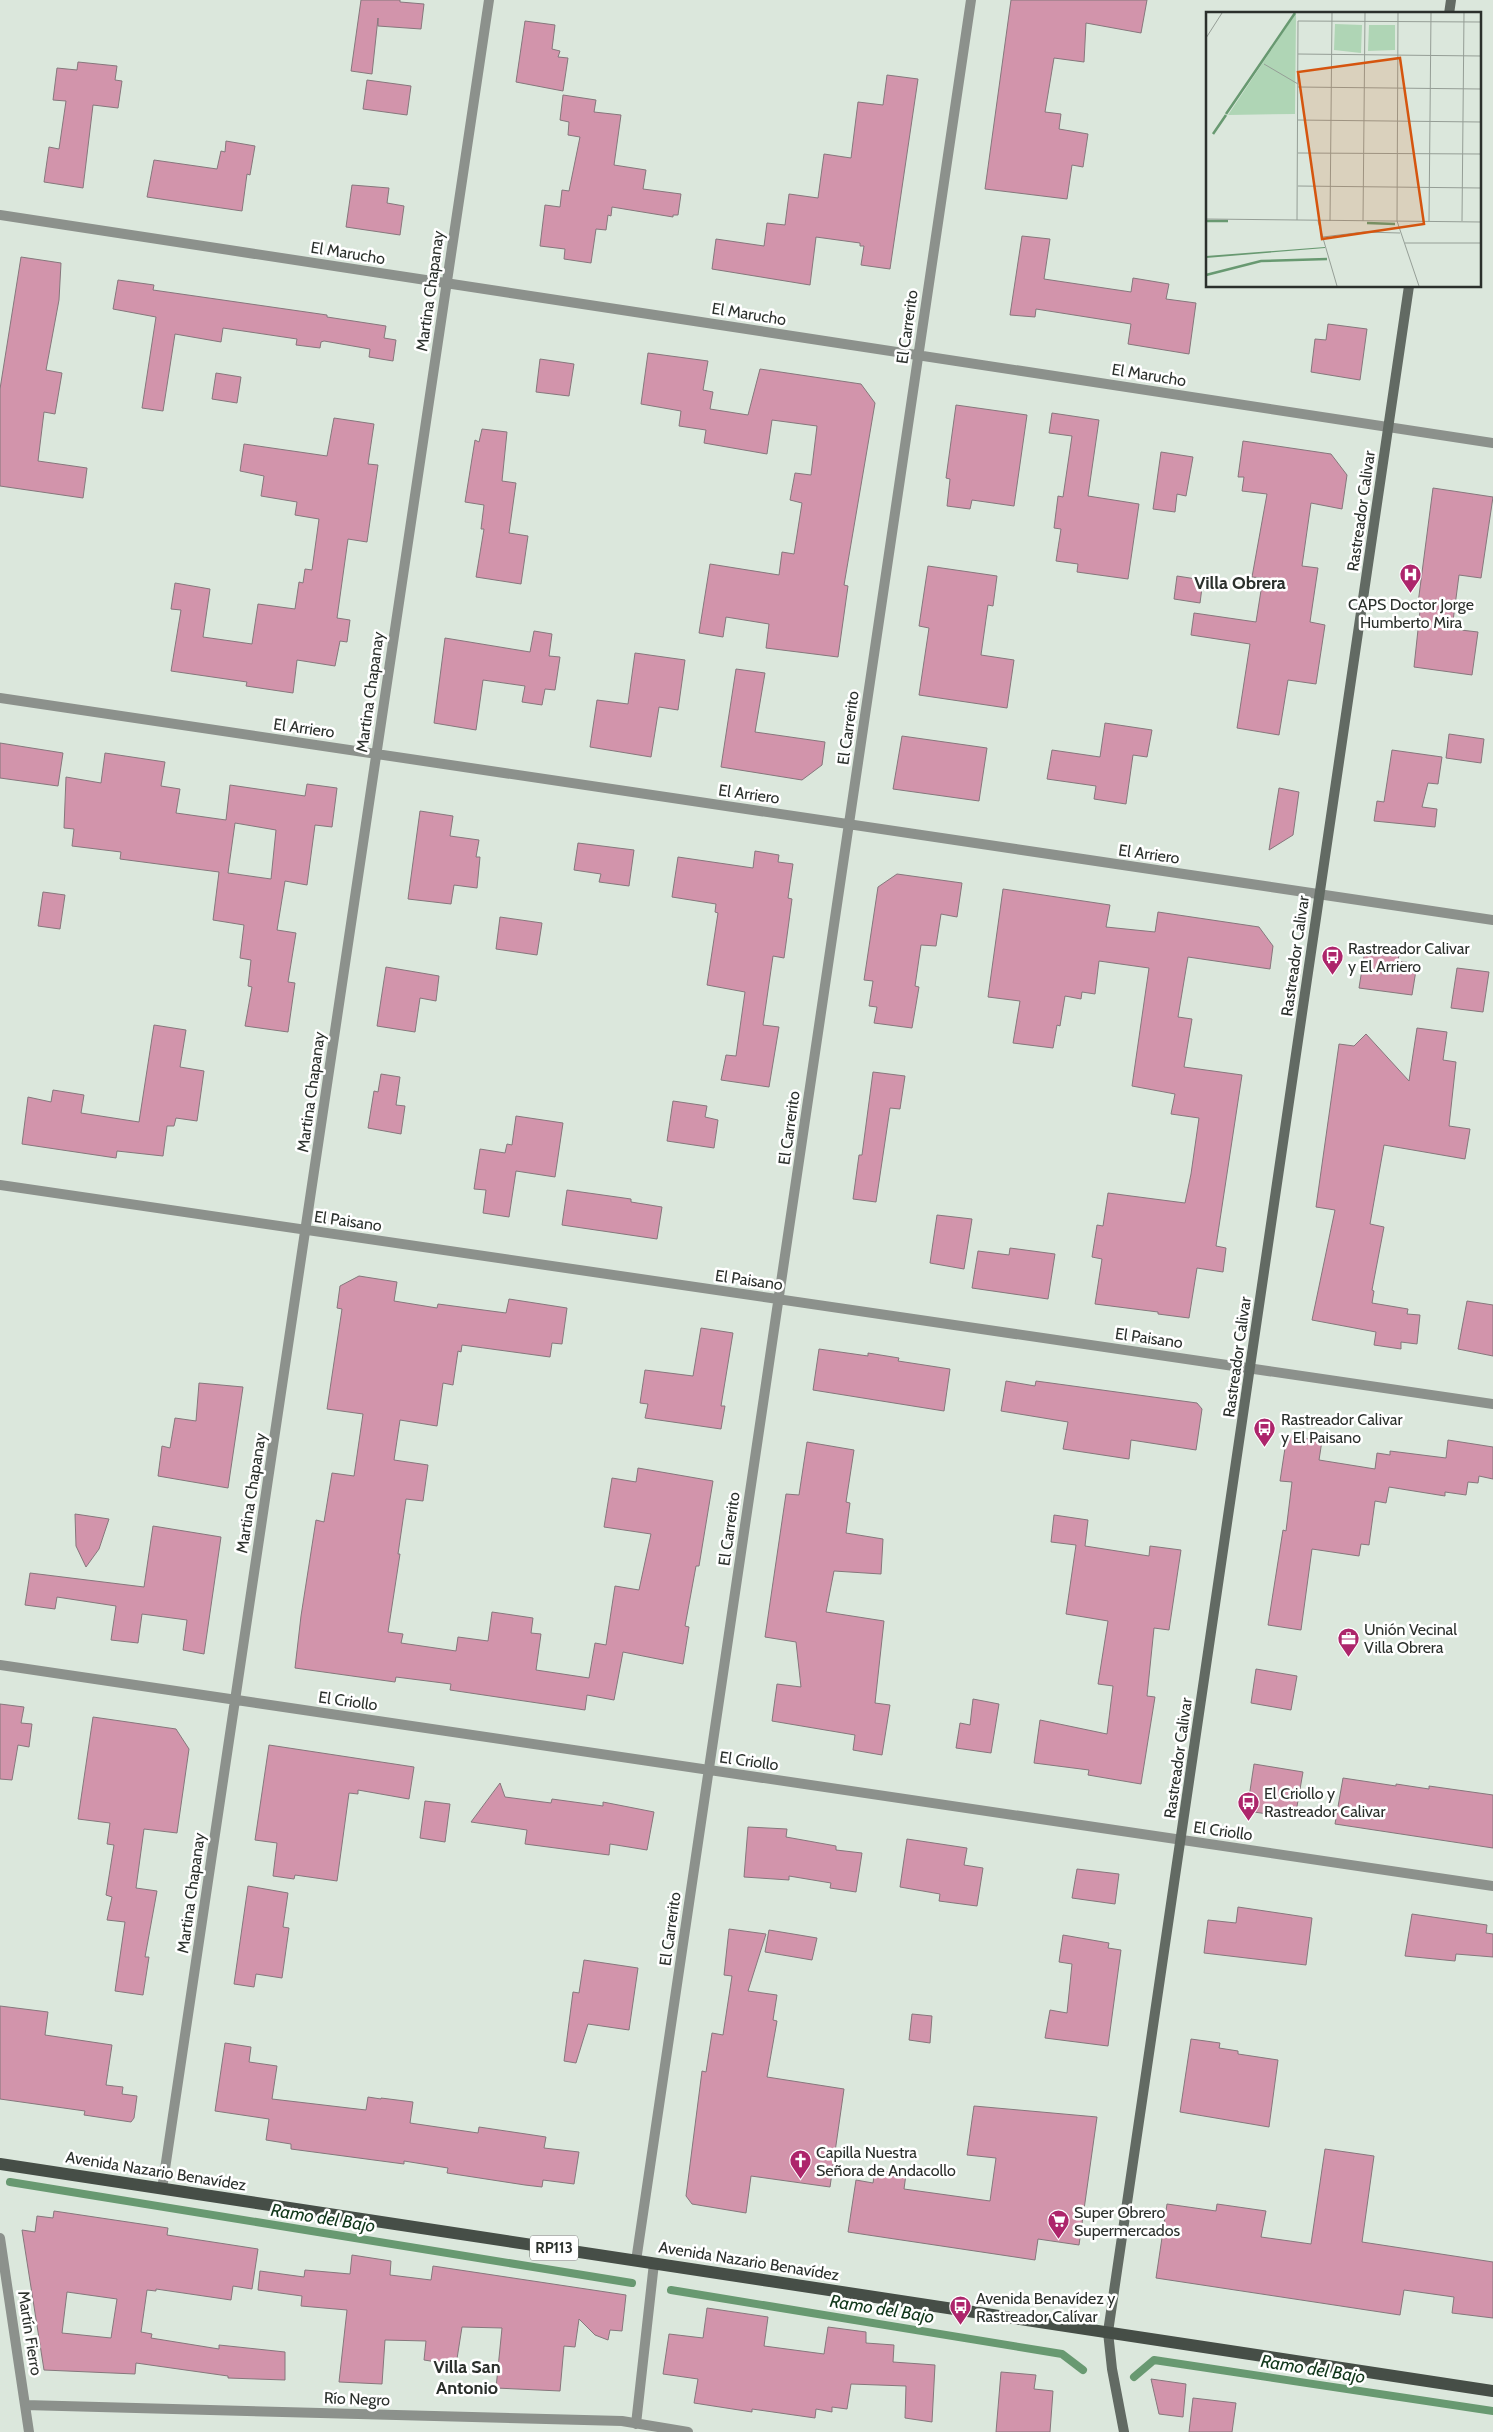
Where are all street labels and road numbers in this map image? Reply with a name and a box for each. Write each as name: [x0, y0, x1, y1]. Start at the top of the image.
street label: Martina Chapanay: [412, 229, 448, 353]
street label: El Marucho: [309, 238, 387, 268]
street label: El Carrerito: [892, 289, 922, 365]
street label: El Marucho: [710, 299, 788, 329]
street label: El Marucho: [1110, 360, 1188, 390]
street label: Rastreador Calivar: [1343, 449, 1379, 573]
street label: Martina Chapanay: [352, 630, 388, 754]
street label: El Carrerito: [833, 690, 863, 766]
street label: El Arriero: [272, 714, 336, 742]
street label: El Arriero: [717, 780, 781, 808]
street label: El Arriero: [1117, 840, 1181, 868]
street label: Rastreador Calivar: [1277, 894, 1313, 1018]
street label: Martina Chapanay: [293, 1030, 329, 1154]
street label: El Carrerito: [774, 1090, 804, 1166]
street label: El Paisano: [313, 1207, 383, 1235]
street label: El Paisano: [714, 1266, 784, 1294]
street label: Rastreador Calivar: [1219, 1295, 1255, 1419]
street label: El Paisano: [1114, 1324, 1184, 1352]
street label: Martina Chapanay: [232, 1431, 270, 1555]
street label: El Carrerito: [714, 1491, 744, 1567]
street label: El Criollo: [317, 1687, 379, 1715]
street label: Rastreador Calivar: [1160, 1696, 1196, 1820]
street label: El Criollo: [718, 1747, 780, 1775]
street label: El Criollo: [1192, 1817, 1254, 1845]
street label: Martina Chapanay: [173, 1831, 209, 1955]
street label: El Carrerito: [655, 1891, 685, 1967]
street label: Avenida Nazario Benavídez: [64, 2147, 248, 2195]
road number: RP113: [530, 2236, 578, 2260]
street label: Avenida Nazario Benavídez: [657, 2237, 841, 2285]
street label: Martín Fierro: [14, 2289, 46, 2377]
street label: Río Negro: [324, 2388, 391, 2410]

